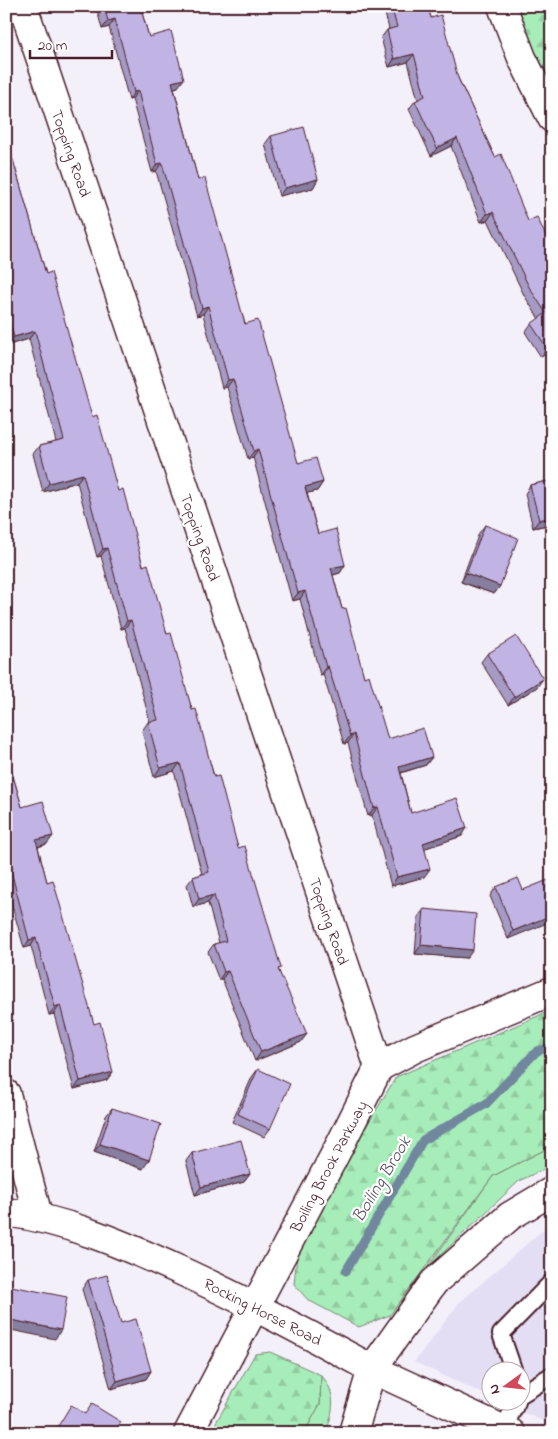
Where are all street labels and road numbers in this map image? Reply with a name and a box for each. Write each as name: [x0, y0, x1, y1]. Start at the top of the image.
street label: Topping Road: [44, 107, 96, 201]
street label: Topping Road: [173, 491, 225, 585]
street label: Topping Road: [302, 875, 354, 969]
street label: Boiling Brook Parkway: [284, 1097, 375, 1238]
street label: Rocking Horse Road: [199, 1273, 325, 1353]

